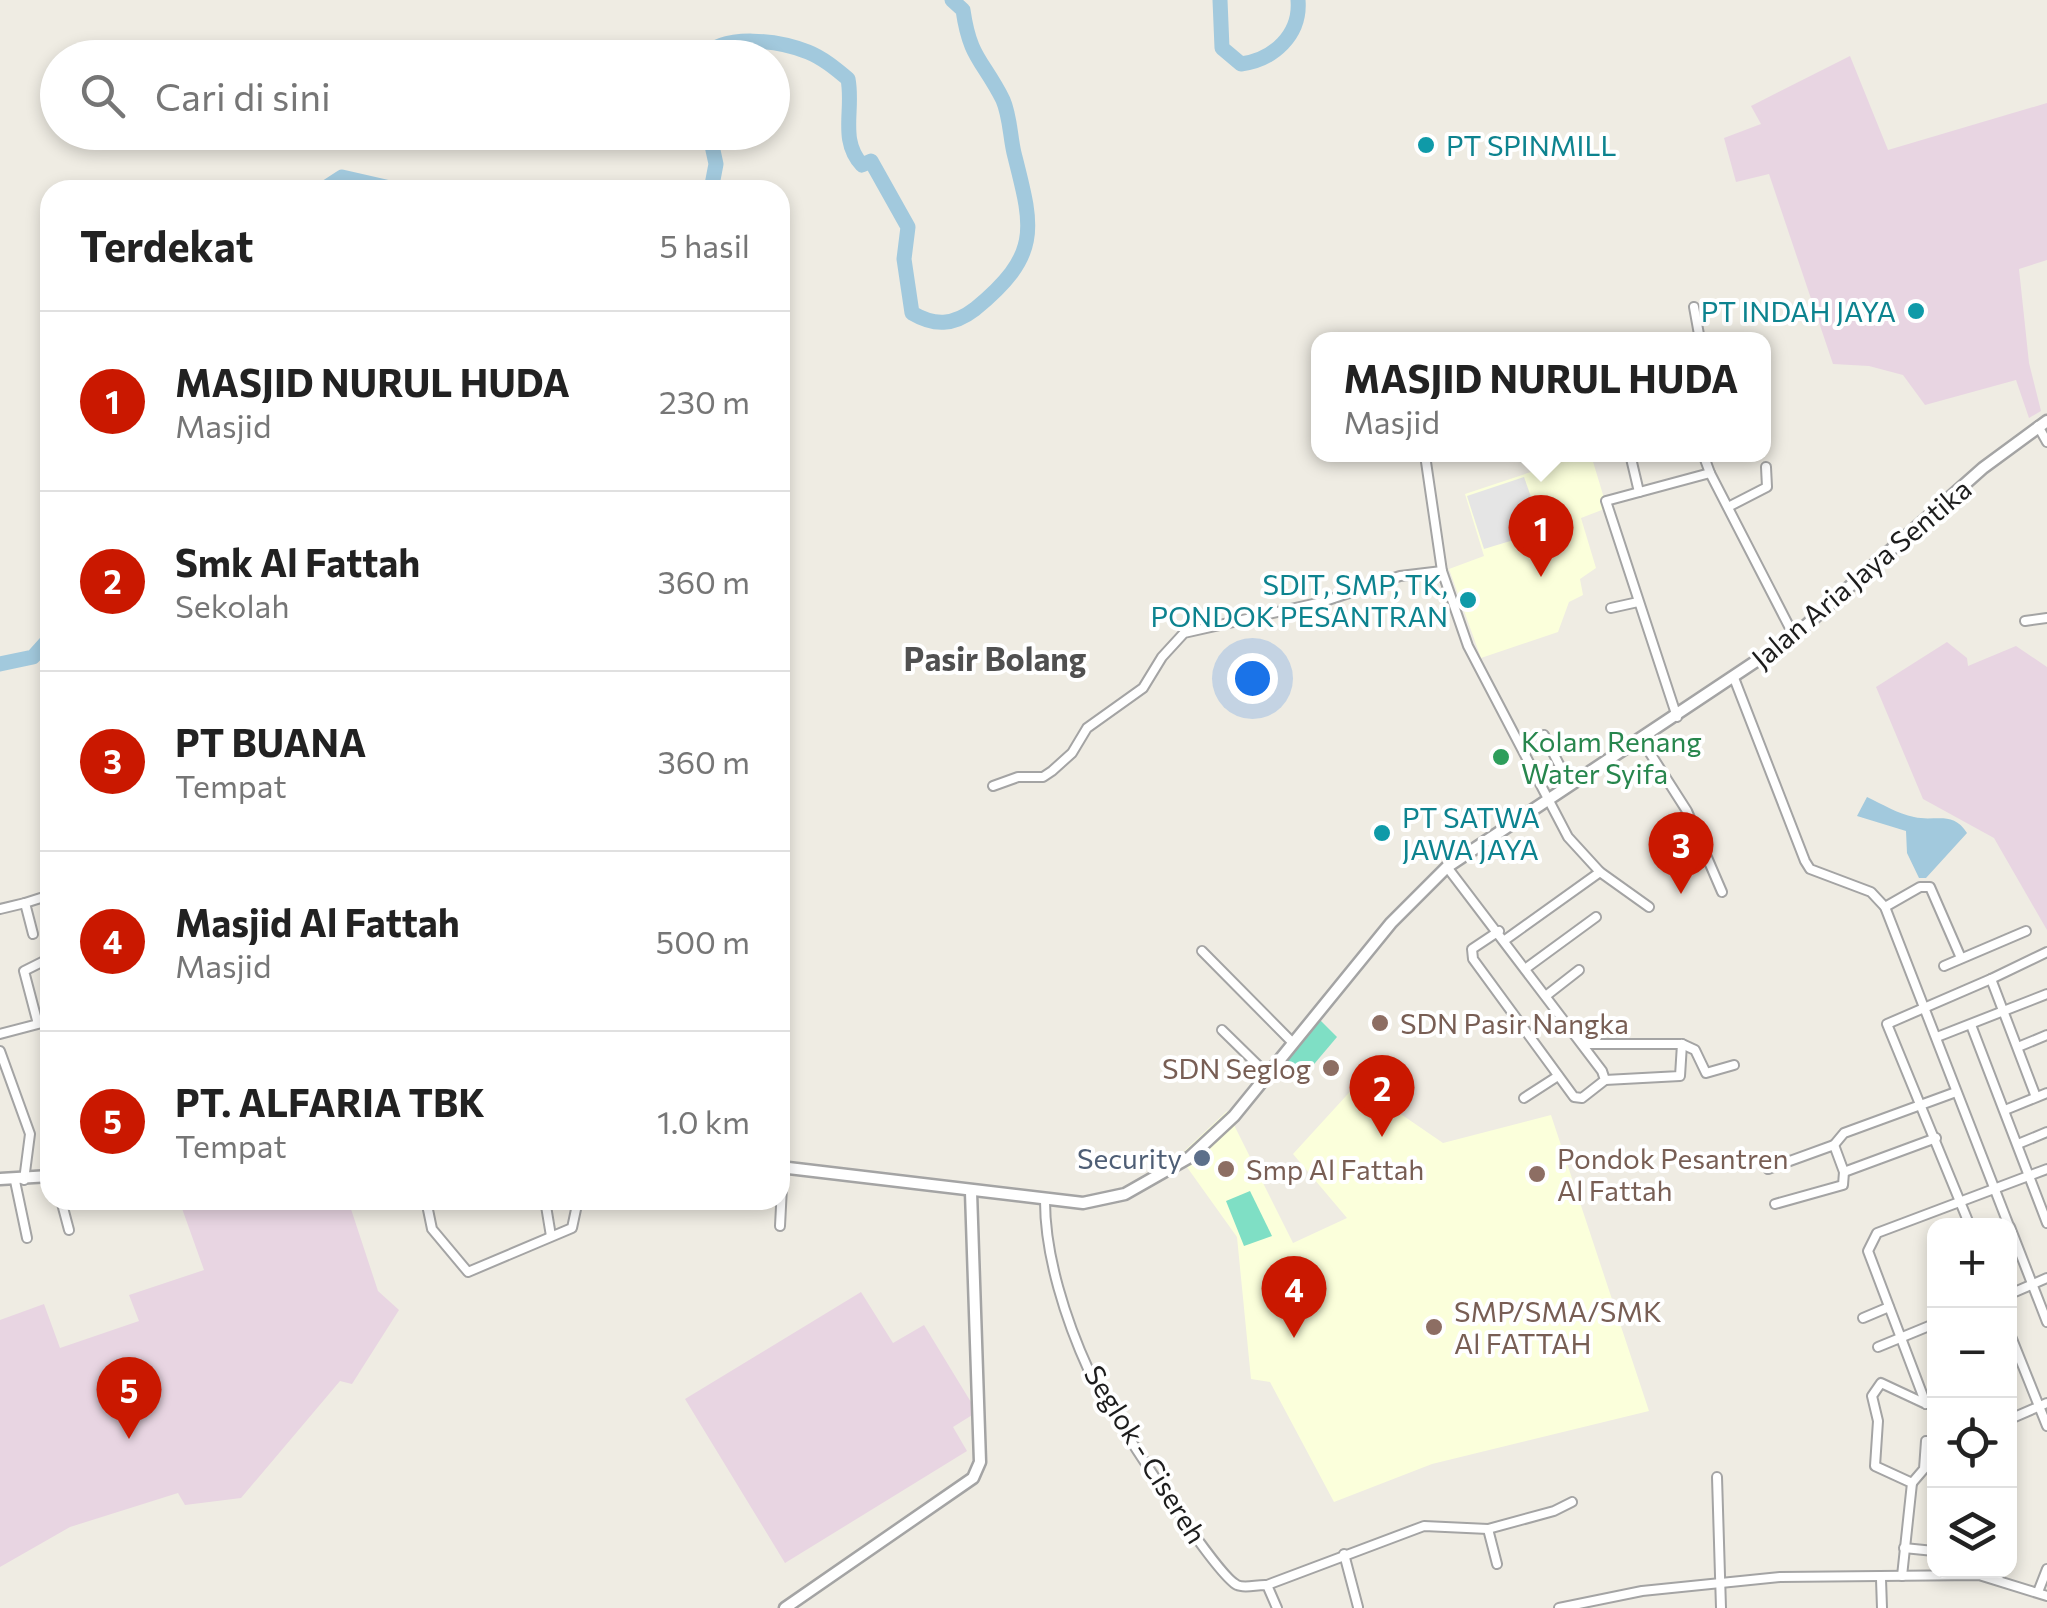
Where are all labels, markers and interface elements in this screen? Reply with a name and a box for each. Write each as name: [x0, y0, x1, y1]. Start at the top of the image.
search box: [40, 40, 790, 150]
icon: search: [75, 68, 130, 123]
text: Cari di sini: [155, 72, 331, 119]
place label: PT SPINMILL: [1446, 128, 1617, 162]
marker: PT SPINMILL: [1415, 134, 1437, 156]
text: Terdekat: [80, 219, 254, 271]
text: 5 hasil: [660, 225, 750, 265]
place label: PT INDAH JAYA: [1701, 294, 1896, 328]
marker: PT INDAH JAYA: [1905, 300, 1927, 322]
popup: [1311, 332, 1771, 462]
text: MASJID NURUL HUDA: [1344, 354, 1738, 401]
text: MASJID NURUL HUDA: [175, 358, 570, 405]
text: 1: [105, 381, 120, 421]
text: 230 m: [659, 381, 750, 421]
text: Masjid: [1344, 401, 1440, 441]
text: Masjid: [175, 405, 271, 445]
street label: Jalan Aria Jaya Sentika: [1744, 471, 1978, 675]
pin: 1: [1508, 494, 1574, 577]
text: Smk Al Fattah: [175, 538, 420, 585]
text: 2: [103, 561, 122, 601]
text: 360 m: [657, 561, 750, 601]
place label: SDIT, SMP, TK, PONDOK PESANTRAN: [1151, 567, 1448, 633]
text: Sekolah: [175, 585, 290, 625]
marker: SDIT, SMP, TK, PONDOK PESANTRAN: [1457, 589, 1479, 611]
district label: Pasir Bolang: [904, 638, 1087, 678]
your location: [1227, 653, 1278, 704]
text: PT BUANA: [175, 718, 366, 765]
place label: Kolam Renang Water Syifa: [1521, 724, 1702, 790]
text: 3: [103, 741, 122, 781]
text: 360 m: [657, 741, 750, 781]
marker: Kolam Renang Water Syifa: [1490, 746, 1512, 768]
text: Tempat: [175, 765, 287, 805]
place label: PT SATWA JAWA JAYA: [1402, 800, 1540, 866]
pin: 3: [1648, 812, 1714, 894]
marker: PT SATWA JAWA JAYA: [1371, 822, 1393, 844]
text: Masjid Al Fattah: [175, 898, 460, 945]
text: 4: [103, 921, 122, 961]
text: 500 m: [656, 921, 750, 961]
text: Masjid: [175, 945, 271, 985]
place label: SDN Pasir Nangka: [1400, 1006, 1629, 1040]
marker: SDN Pasir Nangka: [1369, 1012, 1391, 1034]
place label: SDN Seglog: [1162, 1051, 1311, 1085]
pin: 2: [1350, 1054, 1414, 1137]
marker: SDN Seglog: [1320, 1057, 1342, 1079]
text: PT. ALFARIA TBK: [175, 1078, 485, 1125]
text: 5: [103, 1101, 122, 1141]
text: 1.0 km: [657, 1101, 750, 1141]
text: Tempat: [175, 1125, 287, 1165]
place label: Security: [1077, 1141, 1182, 1175]
place label: Pondok Pesantren Al Fattah: [1557, 1141, 1789, 1207]
marker: Security: [1191, 1147, 1213, 1169]
place label: Smp Al Fattah: [1246, 1152, 1424, 1186]
marker: Smp Al Fattah: [1215, 1158, 1237, 1180]
marker: Pondok Pesantren Al Fattah: [1526, 1163, 1548, 1185]
map controls: [1927, 1218, 2017, 1578]
button: +: [1927, 1218, 2017, 1308]
pin: 4: [1262, 1256, 1326, 1338]
place label: SMP/SMA/SMK Al FATTAH: [1454, 1294, 1662, 1360]
button: −: [1927, 1308, 2017, 1398]
marker: SMP/SMA/SMK Al FATTAH: [1423, 1316, 1445, 1338]
pin: 5: [96, 1356, 162, 1439]
street label: Seglok - Cisereh: [1078, 1359, 1214, 1549]
button: locate: [1927, 1398, 2017, 1488]
button: layers: [1927, 1488, 2017, 1578]

